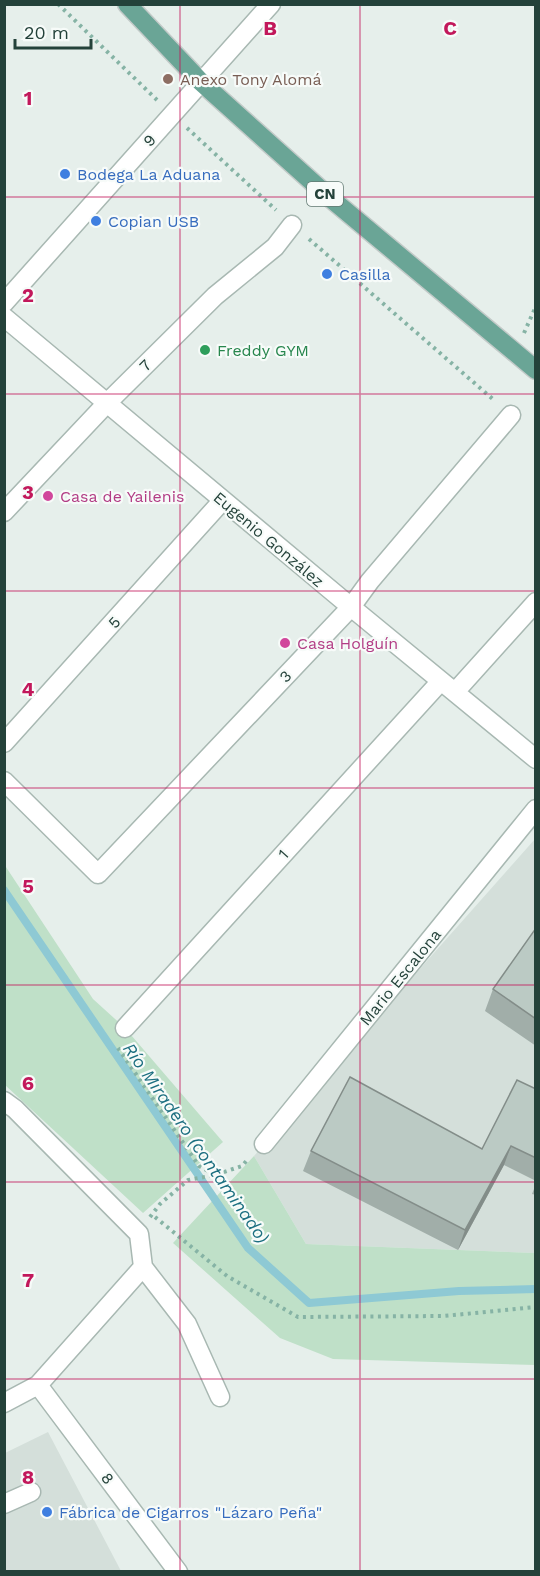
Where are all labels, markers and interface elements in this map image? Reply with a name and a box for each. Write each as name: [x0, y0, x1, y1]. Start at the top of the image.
scale bar: [15, 12, 92, 50]
text: B: [263, 16, 277, 40]
text: C: [443, 16, 457, 40]
text: 20 m: [24, 22, 69, 43]
place label: Anexo Tony Alomá: [180, 70, 321, 89]
marker: Anexo Tony Alomá: [161, 72, 175, 86]
text: 1: [24, 86, 32, 110]
street label: 9: [139, 130, 160, 150]
place label: Bodega La Aduana: [77, 165, 220, 184]
marker: Bodega La Aduana: [58, 167, 72, 181]
road number: CN: [307, 182, 343, 206]
place label: Copian USB: [108, 212, 199, 231]
marker: Copian USB: [89, 214, 103, 228]
place label: Casilla: [339, 265, 391, 284]
marker: Casilla: [320, 267, 334, 281]
text: 2: [22, 283, 34, 307]
place label: Freddy GYM: [217, 341, 309, 360]
marker: Freddy GYM: [198, 343, 212, 357]
street label: 7: [135, 355, 155, 375]
text: 3: [22, 480, 34, 504]
place label: Casa de Yailenis: [60, 487, 184, 506]
street label: Eugenio González: [210, 488, 328, 591]
marker: Casa de Yailenis: [41, 489, 55, 503]
street label: 5: [104, 613, 125, 632]
place label: Casa Holguín: [297, 634, 398, 653]
marker: Casa Holguín: [278, 636, 292, 650]
street label: 3: [275, 666, 295, 686]
text: 4: [22, 677, 35, 701]
street label: 1: [274, 846, 293, 863]
text: 5: [22, 874, 34, 898]
street label: Mario Escalona: [356, 925, 445, 1029]
water label: Río Miradero (contaminado): [119, 1038, 274, 1247]
text: 6: [22, 1071, 34, 1095]
text: 7: [22, 1268, 34, 1292]
text: 8: [22, 1465, 34, 1489]
street label: 8: [97, 1469, 118, 1488]
place label: Fábrica de Cigarros "Lázaro Peña": [59, 1503, 322, 1522]
marker: Fábrica de Cigarros "Lázaro Peña": [40, 1505, 54, 1519]

